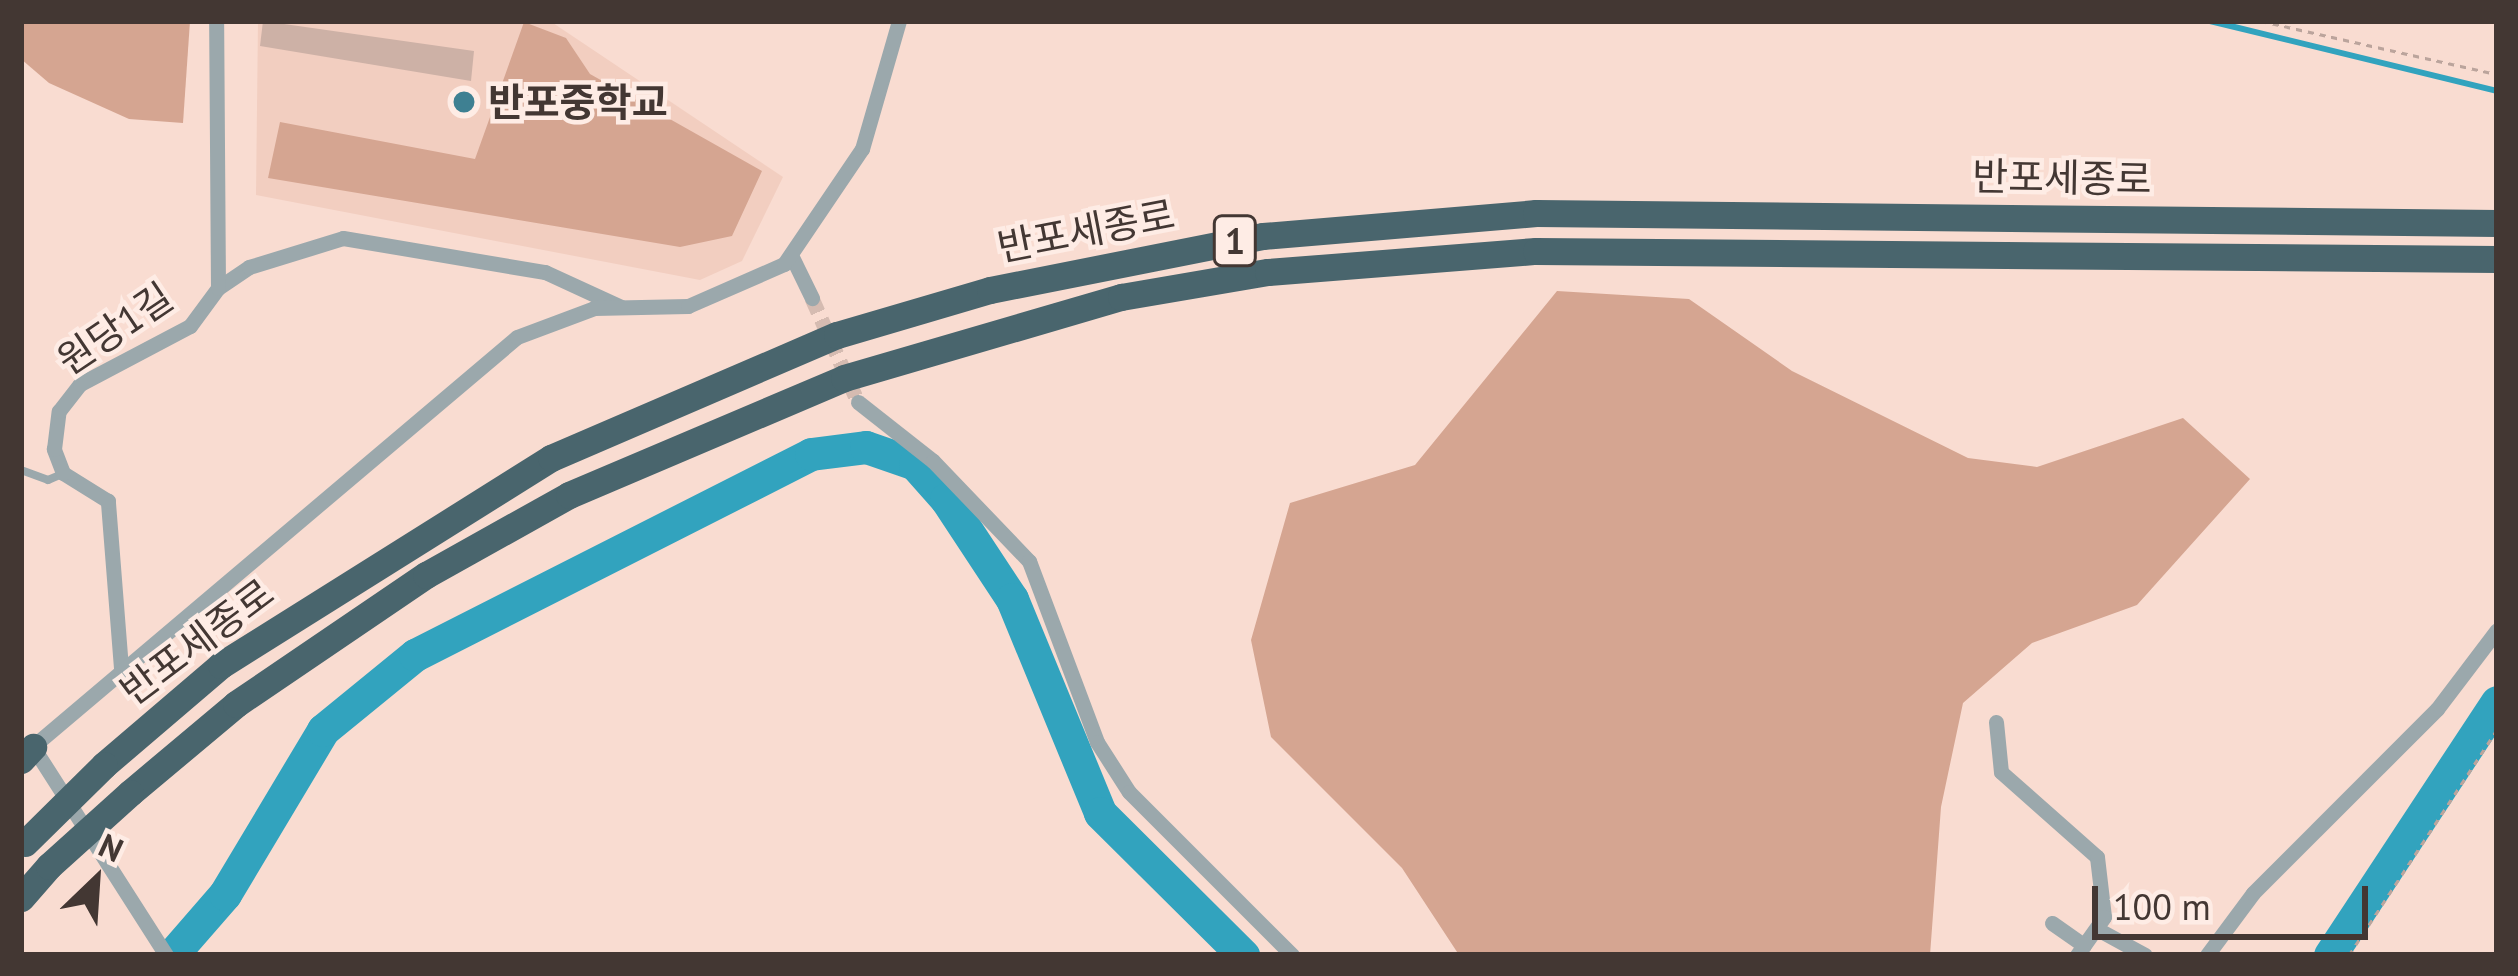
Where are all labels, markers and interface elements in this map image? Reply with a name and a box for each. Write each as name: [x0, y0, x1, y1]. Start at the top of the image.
place label: 반포중학교: [488, 79, 667, 125]
marker: 반포중학교: [451, 89, 477, 115]
street label: 반포세종로: [1972, 153, 2152, 203]
street label: 반포세종로: [993, 191, 1179, 271]
road number: 1: [1211, 211, 1259, 271]
street label: 원당1길: [48, 274, 182, 384]
street label: 반포세종로: [111, 569, 283, 715]
north arrow: [36, 820, 156, 940]
text: N: [93, 823, 130, 871]
scale bar: [2098, 862, 2374, 936]
text: 100 m: [2113, 883, 2211, 930]

